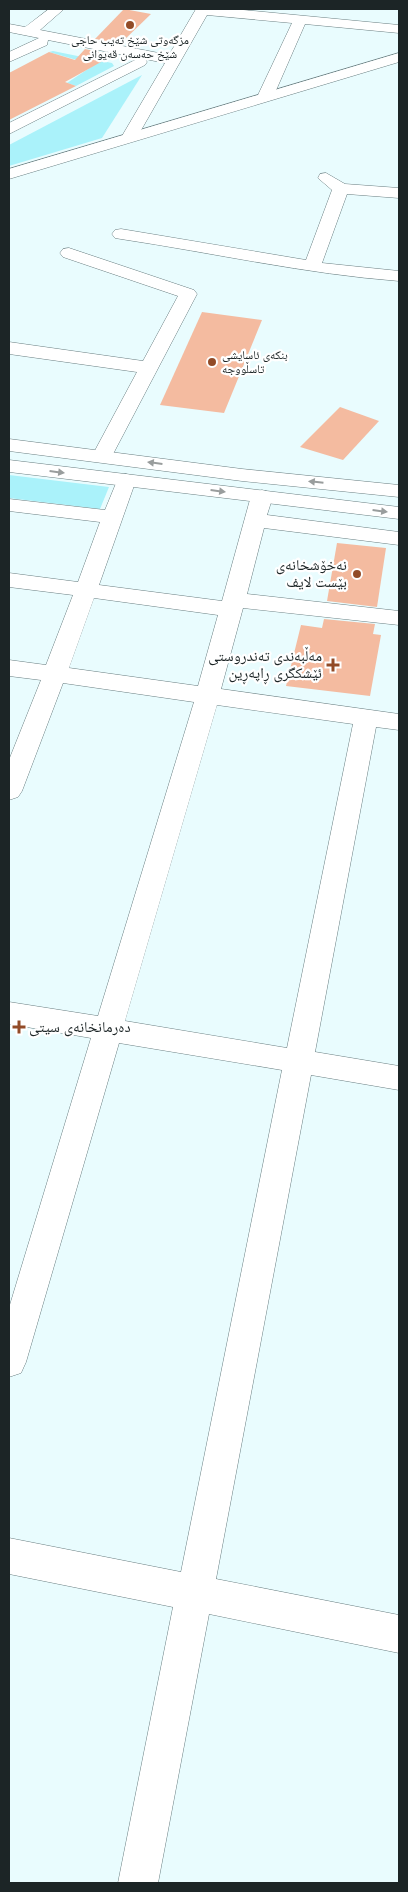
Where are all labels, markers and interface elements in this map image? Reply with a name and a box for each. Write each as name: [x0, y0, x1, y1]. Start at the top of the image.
marker: مزگەوتی شێخ تەیب حاجی شێخ حەسەن قەیوانی: [124, 19, 136, 31]
place label: مزگەوتی شێخ تەیب حاجی شێخ حەسەن قەیوانی: [71, 32, 189, 62]
place label: بنکەی ئاسایشی تاسڵووجە: [222, 347, 288, 377]
marker: بنکەی ئاسایشی تاسڵووجە: [206, 356, 218, 368]
one-way arrow: [146, 459, 162, 467]
one-way arrow: [49, 468, 65, 476]
one-way arrow: [308, 478, 324, 486]
one-way arrow: [211, 487, 227, 495]
one-way arrow: [372, 507, 388, 515]
place label: نەخۆشخانەی بێست لایف: [276, 555, 347, 592]
marker: نەخۆشخانەی بێست لایف: [351, 568, 363, 580]
place label: مەڵبەندی تەندروستی ئێشکگری ڕاپەڕین: [208, 646, 322, 685]
marker: مەڵبەندی تەندروستی ئێشکگری ڕاپەڕین: [326, 658, 340, 672]
place label: دەرمانخانەی سیتی: [29, 1017, 131, 1037]
marker: دەرمانخانەی سیتی: [13, 1021, 25, 1033]

